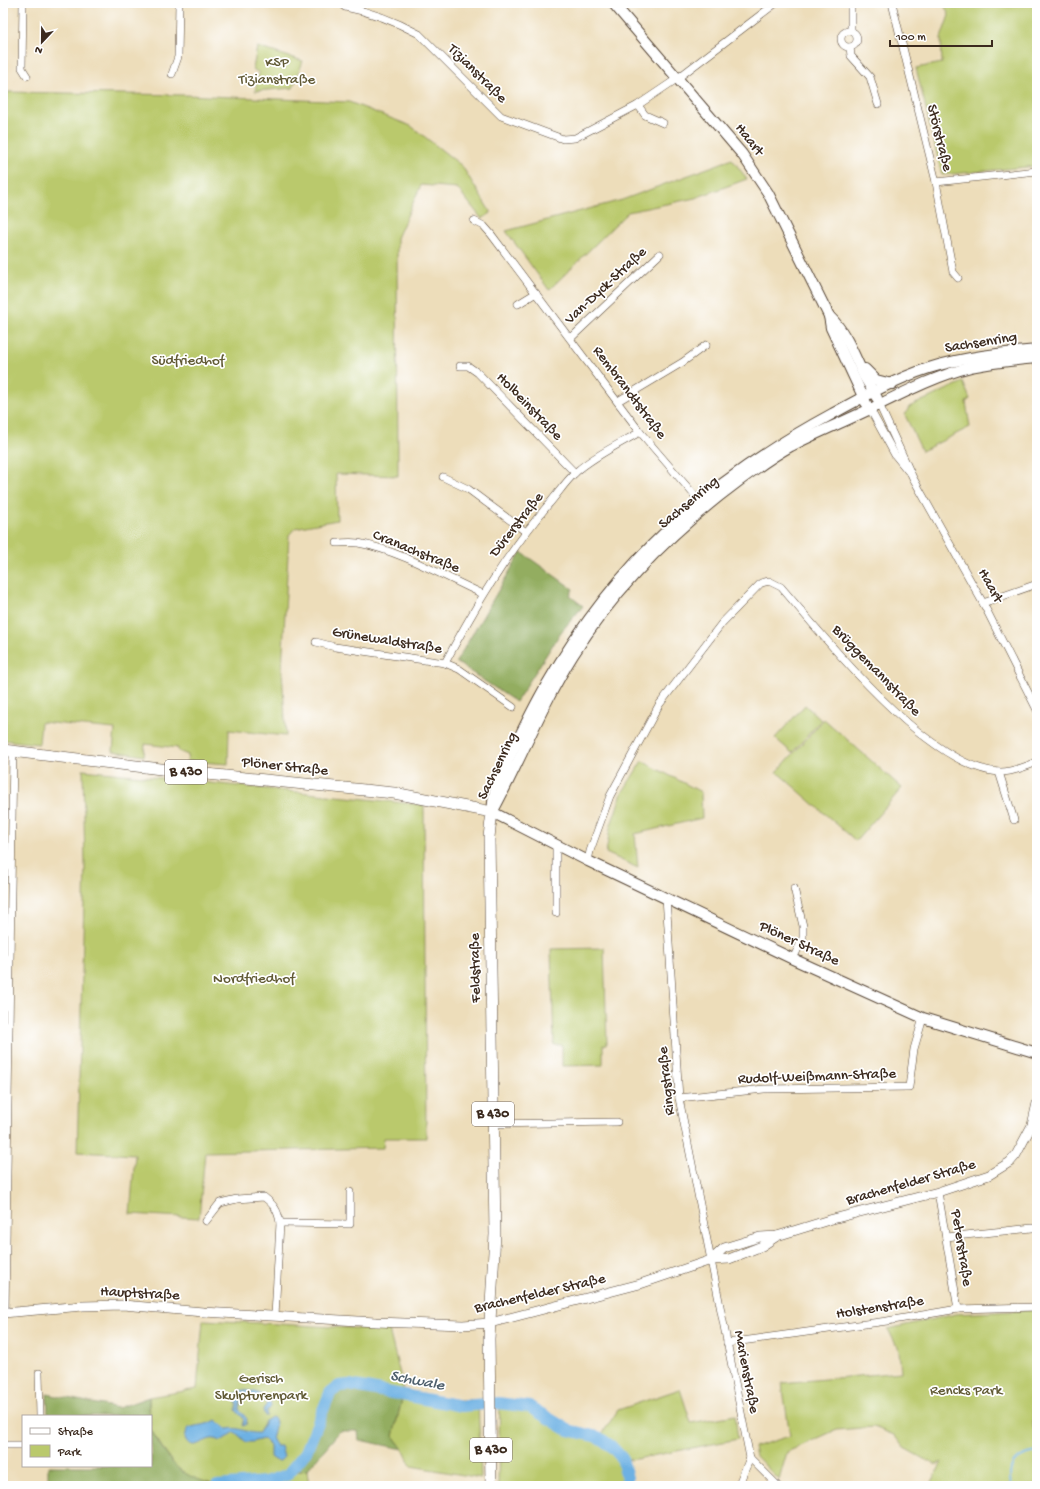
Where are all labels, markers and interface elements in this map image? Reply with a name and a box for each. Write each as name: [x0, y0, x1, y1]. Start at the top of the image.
north arrow: [22, 22, 62, 62]
scale bar: [890, 22, 992, 48]
text: 100 m: [895, 31, 926, 45]
street label: Tizianstraße: [443, 40, 511, 108]
text: N: [33, 43, 45, 56]
park label: KSP Tizianstraße: [238, 54, 315, 89]
street label: Störstraße: [922, 103, 956, 174]
street label: Haart: [731, 120, 769, 161]
street label: Van-Dyck-Straße: [560, 243, 651, 329]
street label: Sachsenring: [944, 328, 1018, 358]
street label: Rembrandtstraße: [588, 343, 670, 443]
park label: Südfriedhof: [152, 352, 226, 370]
street label: Holbeinstraße: [492, 369, 566, 445]
street label: Sachsenring: [655, 473, 723, 533]
street label: Dürerstraße: [485, 489, 548, 562]
street label: Cranachstraße: [370, 526, 462, 578]
street label: Haart: [973, 566, 1008, 608]
street label: Brüggemannstraße: [827, 621, 924, 721]
street label: Grünewaldstraße: [331, 623, 443, 659]
street label: Sachsenring: [474, 729, 522, 803]
street label: Plöner Straße: [240, 753, 329, 781]
road number: B 430: [165, 760, 207, 784]
street label: Plöner Straße: [755, 917, 842, 971]
street label: Feldstraße: [466, 933, 486, 1004]
park label: Nordfriedhof: [213, 970, 296, 988]
street label: Ringstraße: [654, 1046, 680, 1116]
street label: Rudolf-Weißmann-Straße: [737, 1065, 897, 1089]
road number: B 430: [472, 1102, 514, 1126]
street label: Brachenfelder Straße: [843, 1156, 978, 1210]
street label: Peterstraße: [946, 1207, 976, 1288]
street label: Brachenfelder Straße: [472, 1270, 608, 1318]
street label: Hauptstraße: [100, 1283, 180, 1305]
street label: Holstenstraße: [835, 1292, 925, 1324]
street label: Marienstraße: [729, 1329, 763, 1415]
water label: Schwale: [388, 1367, 446, 1397]
park label: Gerisch Skulpturenpark: [215, 1370, 309, 1405]
park label: Rencks Park: [930, 1382, 1003, 1400]
legend: [22, 1415, 152, 1467]
text: Straße: [58, 1426, 94, 1440]
road number: B 430: [470, 1438, 512, 1462]
text: Park: [57, 1446, 83, 1460]

